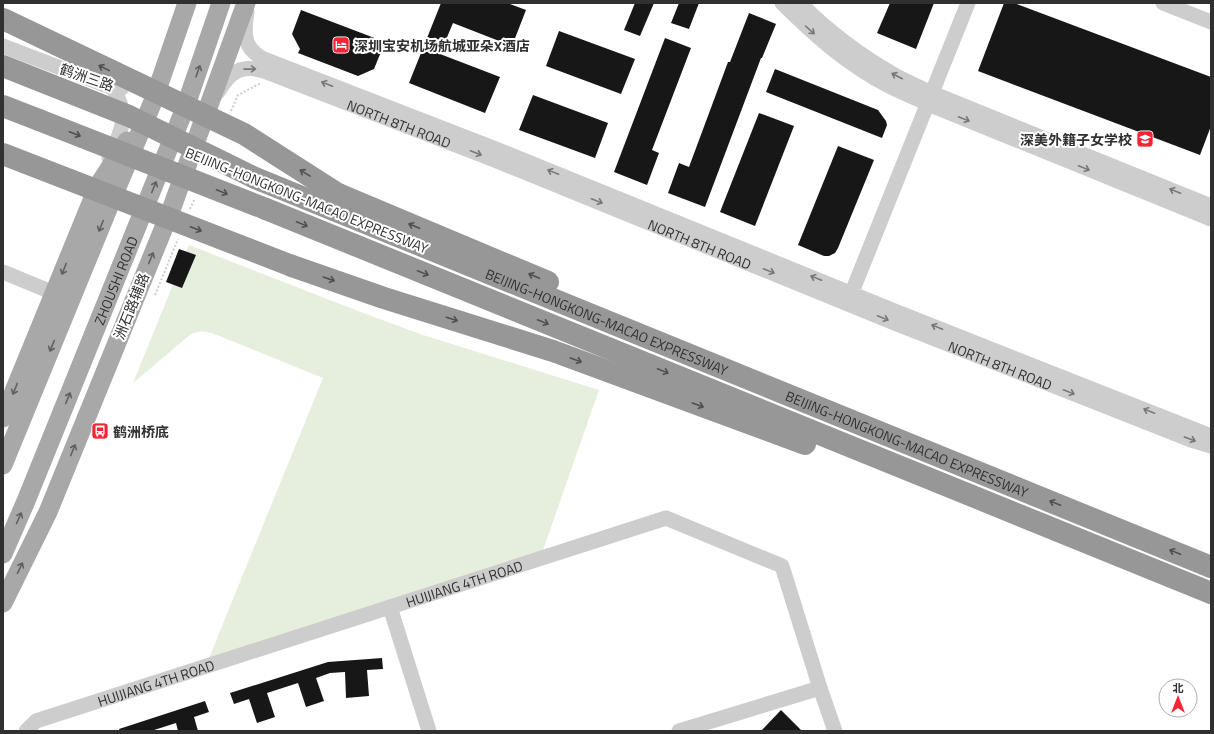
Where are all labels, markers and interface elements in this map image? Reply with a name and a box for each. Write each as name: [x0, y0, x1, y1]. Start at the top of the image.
one-way arrow: [805, 26, 815, 35]
hotel icon: 深圳宝安机场航城亚朵X酒店: [331, 35, 351, 55]
place label: 深圳宝安机场航城亚朵X酒店: [354, 35, 530, 56]
street label: 鹤洲三路: [57, 58, 117, 96]
one-way arrow: [98, 64, 110, 71]
one-way arrow: [194, 65, 202, 77]
one-way arrow: [243, 65, 256, 73]
one-way arrow: [891, 72, 903, 79]
one-way arrow: [322, 79, 334, 87]
street label: NORTH 8TH ROAD: [344, 94, 454, 153]
one-way arrow: [957, 115, 969, 123]
place label: 深美外籍子女学校: [1020, 129, 1132, 150]
school or university icon: 深美外籍子女学校: [1135, 129, 1155, 149]
one-way arrow: [69, 130, 81, 138]
street label: BEIJING-HONGKONG-MACAO EXPRESSWAY: [182, 142, 432, 259]
one-way arrow: [469, 150, 481, 158]
one-way arrow: [1078, 164, 1090, 172]
one-way arrow: [547, 168, 559, 175]
one-way arrow: [299, 169, 311, 177]
one-way arrow: [150, 181, 158, 193]
one-way arrow: [1169, 187, 1181, 195]
one-way arrow: [216, 188, 228, 196]
one-way arrow: [590, 198, 602, 206]
street label: NORTH 8TH ROAD: [645, 213, 755, 274]
one-way arrow: [97, 219, 104, 231]
one-way arrow: [296, 221, 308, 228]
one-way arrow: [408, 221, 420, 229]
one-way arrow: [189, 225, 201, 233]
street label: ZHOUSHI ROAD: [88, 233, 143, 328]
one-way arrow: [148, 252, 156, 264]
one-way arrow: [60, 262, 67, 274]
street label: BEIJING-HONGKONG-MACAO EXPRESSWAY: [482, 262, 732, 380]
one-way arrow: [762, 268, 774, 275]
one-way arrow: [416, 269, 428, 277]
street label: 洲石路辅路: [108, 270, 154, 342]
one-way arrow: [528, 271, 540, 279]
one-way arrow: [811, 274, 823, 282]
one-way arrow: [323, 275, 335, 283]
one-way arrow: [877, 315, 889, 322]
one-way arrow: [446, 316, 459, 323]
one-way arrow: [536, 318, 548, 326]
one-way arrow: [931, 323, 943, 331]
street label: NORTH 8TH ROAD: [945, 335, 1055, 395]
one-way arrow: [47, 339, 55, 351]
one-way arrow: [569, 356, 581, 364]
one-way arrow: [657, 367, 669, 375]
one-way arrow: [11, 383, 18, 395]
street label: BEIJING-HONGKONG-MACAO EXPRESSWAY: [783, 385, 1032, 502]
one-way arrow: [1063, 388, 1075, 396]
one-way arrow: [65, 393, 72, 405]
one-way arrow: [691, 401, 703, 409]
one-way arrow: [1143, 407, 1155, 415]
bus stop icon: 鹤洲桥底: [90, 421, 110, 441]
place label: 鹤洲桥底: [113, 421, 169, 442]
one-way arrow: [1184, 436, 1196, 444]
one-way arrow: [70, 444, 78, 456]
one-way arrow: [1049, 499, 1061, 506]
one-way arrow: [15, 513, 23, 525]
one-way arrow: [1169, 548, 1181, 556]
street label: HUIJIANG 4TH ROAD: [403, 554, 525, 612]
one-way arrow: [17, 563, 24, 575]
street label: HUIJIANG 4TH ROAD: [95, 654, 217, 711]
north arrow: [1158, 678, 1198, 718]
text: 北: [1173, 680, 1184, 696]

